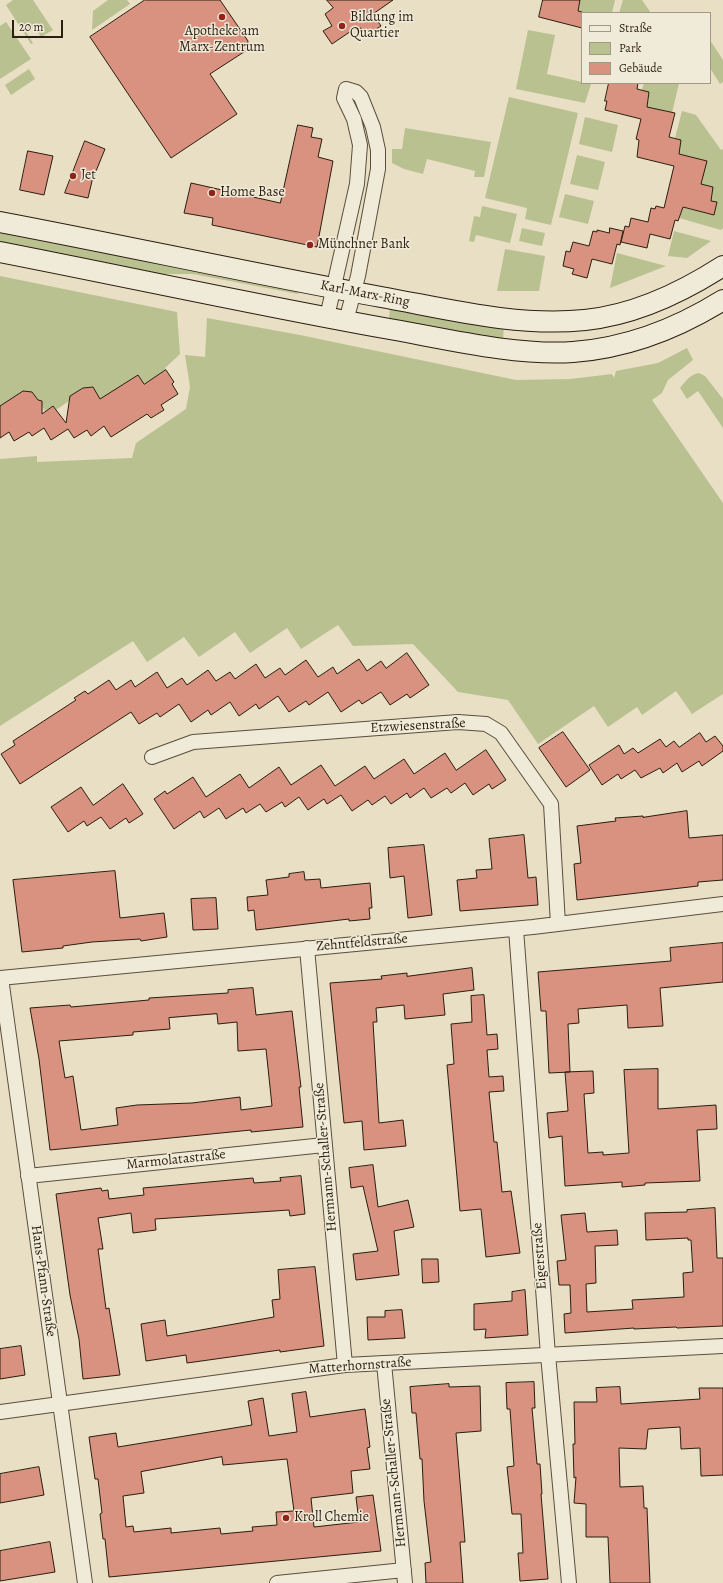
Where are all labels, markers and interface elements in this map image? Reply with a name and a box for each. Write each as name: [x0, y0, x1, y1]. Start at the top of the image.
place label: Bildung im Quartier: [350, 10, 414, 42]
scale bar: [14, 12, 65, 38]
marker: Apotheke am Marx-Zentrum: [217, 12, 227, 22]
legend: [581, 12, 711, 84]
text: 20 m: [19, 19, 43, 35]
text: Straße: [619, 20, 652, 36]
marker: Bildung im Quartier: [337, 21, 347, 31]
place label: Apotheke am Marx-Zentrum: [179, 24, 265, 56]
text: Park: [619, 40, 642, 56]
text: Gebäude: [619, 60, 662, 76]
place label: Jet: [81, 168, 96, 184]
marker: Jet: [68, 171, 78, 181]
place label: Home Base: [220, 185, 285, 201]
marker: Home Base: [207, 188, 217, 198]
place label: Münchner Bank: [318, 237, 410, 253]
marker: Münchner Bank: [305, 240, 315, 250]
street label: Karl-Marx-Ring: [319, 277, 411, 311]
street label: Etzwiesenstraße: [370, 715, 466, 737]
street label: Zehntfeldstraße: [316, 931, 408, 955]
street label: Hermann-Schaller-Straße: [311, 1082, 341, 1232]
street label: Marmolatastraße: [125, 1146, 227, 1174]
street label: Eigerstraße: [529, 1222, 551, 1290]
street label: Hans-Pfann-Straße: [27, 1224, 59, 1338]
street label: Matterhornstraße: [308, 1354, 412, 1378]
street label: Hermann-Schaller-Straße: [378, 1398, 410, 1548]
place label: Kroll Chemie: [294, 1510, 369, 1526]
marker: Kroll Chemie: [281, 1513, 291, 1523]

